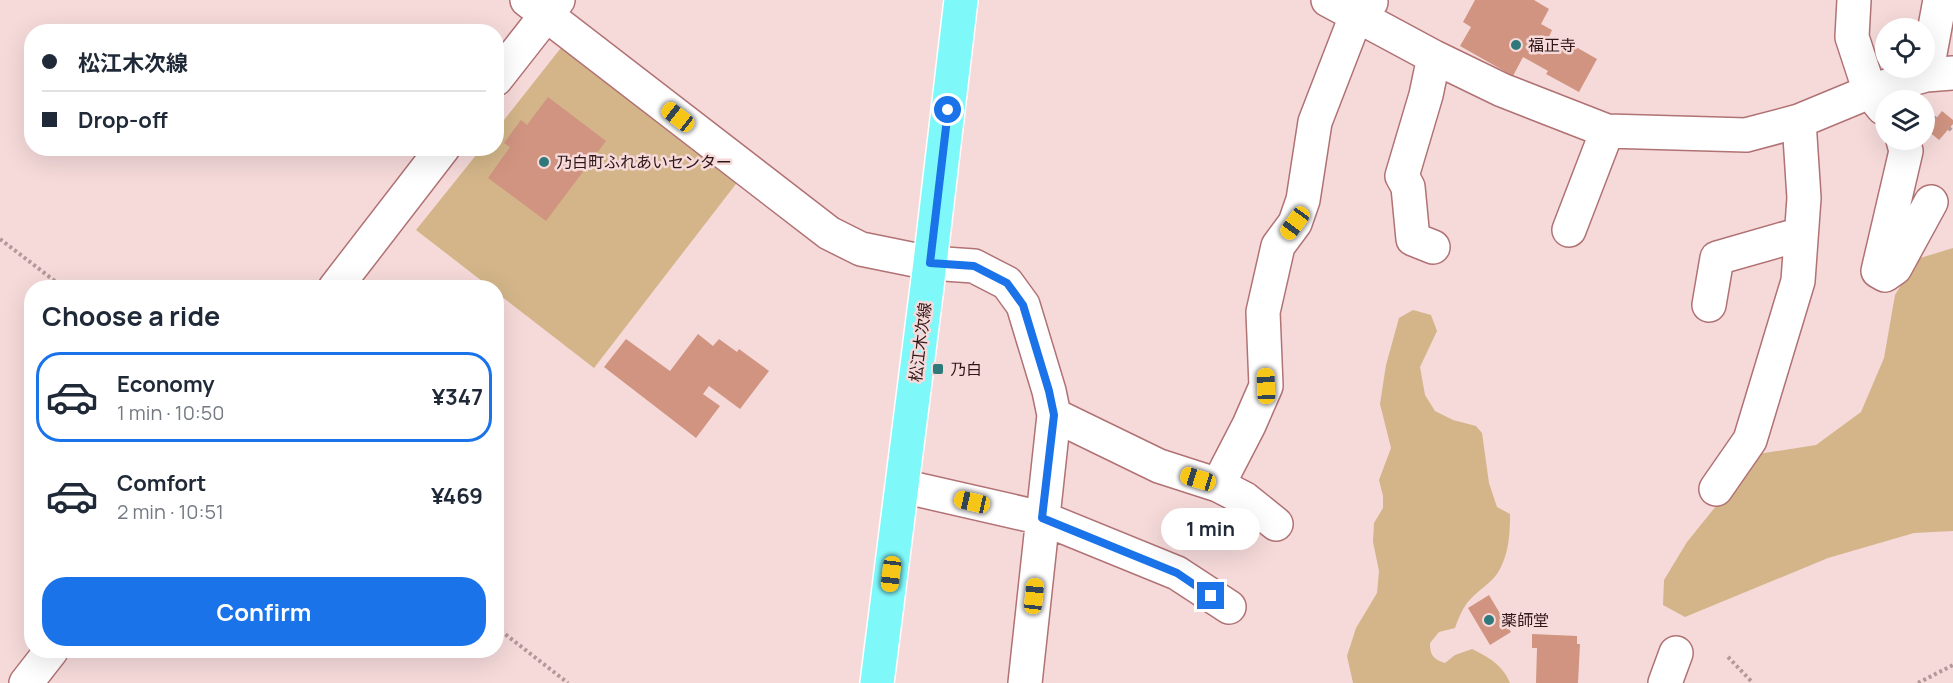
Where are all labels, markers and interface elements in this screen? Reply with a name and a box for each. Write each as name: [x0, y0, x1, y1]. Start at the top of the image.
map controls: [1875, 18, 1935, 150]
button: locate: [1875, 18, 1935, 78]
place label: 福正寺: [1528, 34, 1576, 56]
marker: 福正寺: [1509, 38, 1523, 52]
text: 松江木次線: [78, 48, 188, 78]
button: layers: [1875, 90, 1935, 150]
route start: [934, 96, 961, 123]
car: [658, 99, 698, 135]
text: Drop-off: [78, 105, 168, 135]
place label: 乃白町ふれあいセンター: [556, 151, 732, 173]
marker: 乃白町ふれあいセンター: [537, 155, 551, 169]
car: [1277, 203, 1313, 243]
text: Choose a ride: [42, 297, 220, 334]
street label: 松江木次線: [904, 301, 936, 383]
place label: 乃白: [950, 358, 982, 380]
marker: 乃白: [931, 362, 945, 376]
car: [1256, 368, 1276, 404]
text: Economy: [117, 369, 215, 399]
icon: car: [45, 370, 99, 424]
text: ¥347: [432, 382, 483, 412]
text: 1 min · 10:50: [117, 399, 225, 426]
car: [1178, 465, 1218, 493]
text: Comfort: [117, 468, 206, 498]
icon: car: [45, 469, 99, 523]
text: ¥469: [431, 481, 483, 511]
car: [952, 489, 992, 515]
text: 2 min · 10:51: [117, 498, 224, 525]
callout: 1 min: [1162, 509, 1260, 551]
text: 1 min: [1186, 515, 1235, 542]
car: [880, 555, 902, 593]
button: Confirm: [42, 577, 486, 646]
car: [1023, 577, 1045, 615]
route end: [1197, 582, 1224, 609]
place label: 薬師堂: [1501, 609, 1549, 631]
marker: 薬師堂: [1482, 613, 1496, 627]

